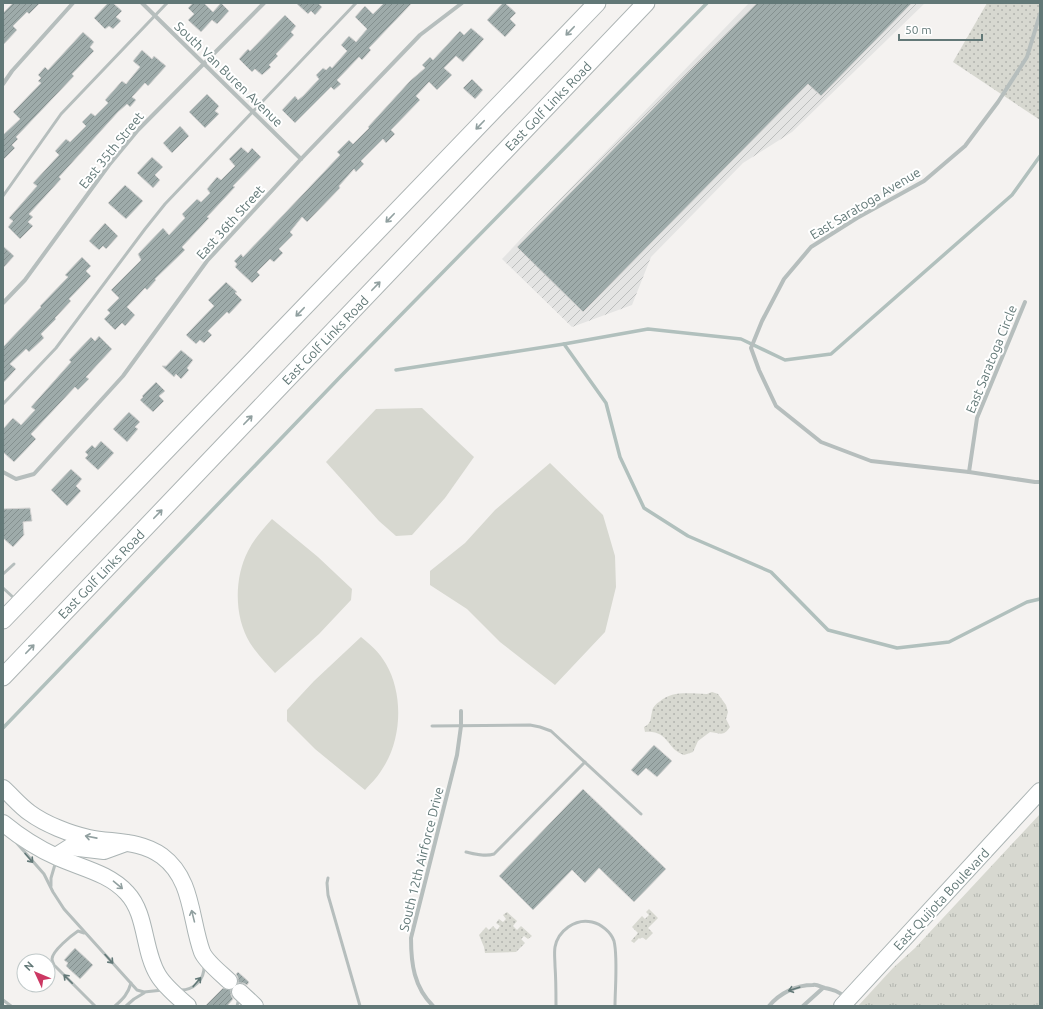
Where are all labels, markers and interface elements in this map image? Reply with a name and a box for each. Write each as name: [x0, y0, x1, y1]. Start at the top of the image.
scale bar: [899, 16, 982, 42]
street label: South Van Buren Avenue: [172, 19, 286, 129]
text: 50 m: [905, 23, 932, 36]
one-way arrow: [566, 26, 575, 36]
street label: East Golf Links Road: [502, 59, 594, 153]
street label: East 35th Street: [76, 109, 146, 191]
one-way arrow: [475, 120, 485, 130]
street label: East Saratoga Avenue: [807, 164, 923, 242]
street label: East 36th Street: [193, 182, 267, 262]
one-way arrow: [385, 213, 395, 223]
one-way arrow: [372, 280, 381, 291]
street label: East Golf Links Road: [279, 293, 371, 387]
street label: East Saratoga Circle: [963, 303, 1019, 415]
one-way arrow: [295, 307, 305, 317]
one-way arrow: [243, 415, 253, 425]
one-way arrow: [153, 509, 163, 519]
street label: East Golf Links Road: [55, 527, 147, 621]
one-way arrow: [25, 644, 35, 654]
street label: South 12th Airforce Drive: [396, 785, 446, 933]
one-way arrow: [85, 833, 98, 841]
street label: East Quijota Boulevard: [890, 845, 992, 953]
one-way arrow: [25, 852, 34, 863]
one-way arrow: [113, 881, 124, 889]
one-way arrow: [189, 910, 197, 923]
north arrow: [16, 953, 56, 993]
one-way arrow: [104, 954, 113, 964]
text: N: [22, 959, 36, 973]
one-way arrow: [63, 974, 73, 983]
one-way arrow: [193, 976, 202, 987]
one-way arrow: [787, 986, 800, 993]

